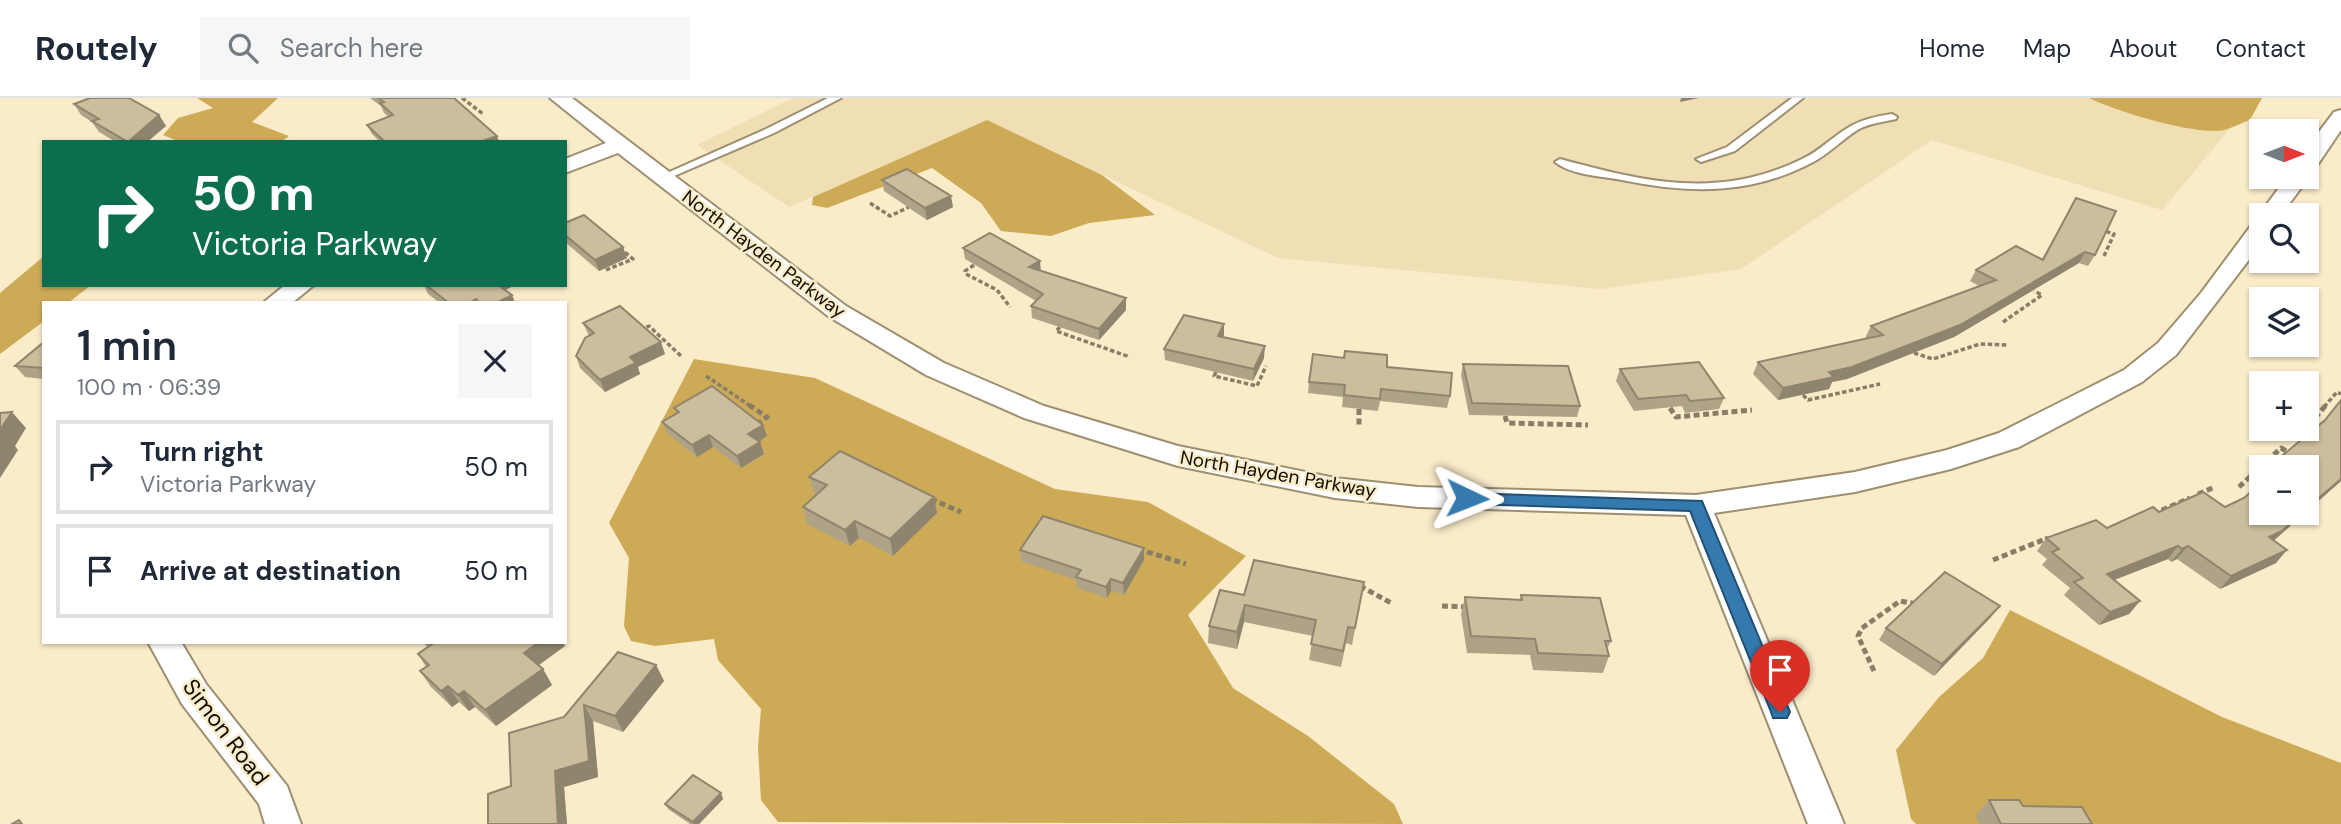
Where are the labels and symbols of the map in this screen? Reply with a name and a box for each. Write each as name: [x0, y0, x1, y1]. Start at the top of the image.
north arrow: [2249, 119, 2319, 189]
street label: North Hayden Parkway: [677, 184, 851, 324]
street label: North Hayden Parkway: [1178, 444, 1378, 504]
position arrow: [1430, 461, 1504, 535]
pin: [1750, 640, 1810, 712]
street label: Simon Road: [176, 673, 276, 791]

